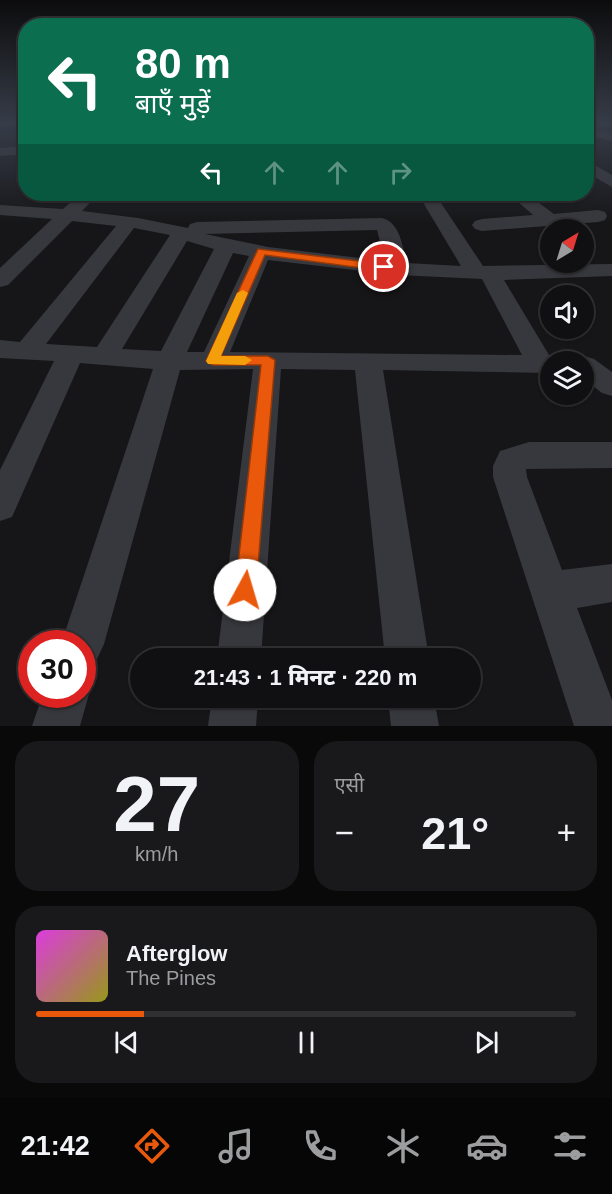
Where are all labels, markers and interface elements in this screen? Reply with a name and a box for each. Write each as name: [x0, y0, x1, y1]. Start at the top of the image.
text: 80 m: [135, 40, 231, 87]
icon: left: [36, 42, 114, 120]
text: बाएँ मुड़ें: [135, 89, 210, 119]
icon: left: [195, 156, 228, 189]
icon: ahead: [258, 156, 291, 189]
icon: ahead: [321, 156, 354, 189]
icon: right: [384, 156, 417, 189]
north arrow: [540, 219, 594, 273]
map controls: [540, 219, 594, 405]
pin: [358, 241, 409, 292]
icon: arrive: [367, 250, 400, 283]
button: sound: [540, 285, 594, 339]
button: layers: [540, 351, 594, 405]
position arrow: [213, 558, 277, 622]
speed limit sign: 30: [18, 630, 96, 708]
text: 21:43 · 1 मिनट · 220 m: [194, 665, 417, 690]
text: 27: [113, 760, 200, 848]
text: एसी: [335, 774, 364, 796]
text: 21°: [421, 808, 489, 859]
text: −: [335, 814, 354, 851]
text: +: [557, 814, 576, 851]
text: km/h: [135, 843, 178, 865]
text: Afterglow: [126, 941, 227, 966]
text: The Pines: [126, 967, 216, 989]
icon: previous: [110, 1026, 143, 1059]
icon: pause: [290, 1026, 323, 1059]
icon: next: [470, 1026, 503, 1059]
icon: directions: [131, 1125, 173, 1167]
icon: music: [215, 1125, 257, 1167]
icon: phone: [299, 1125, 341, 1167]
icon: climate: [382, 1125, 424, 1167]
icon: car: [466, 1125, 508, 1167]
icon: filters: [549, 1125, 591, 1167]
text: 21:42: [21, 1131, 90, 1161]

